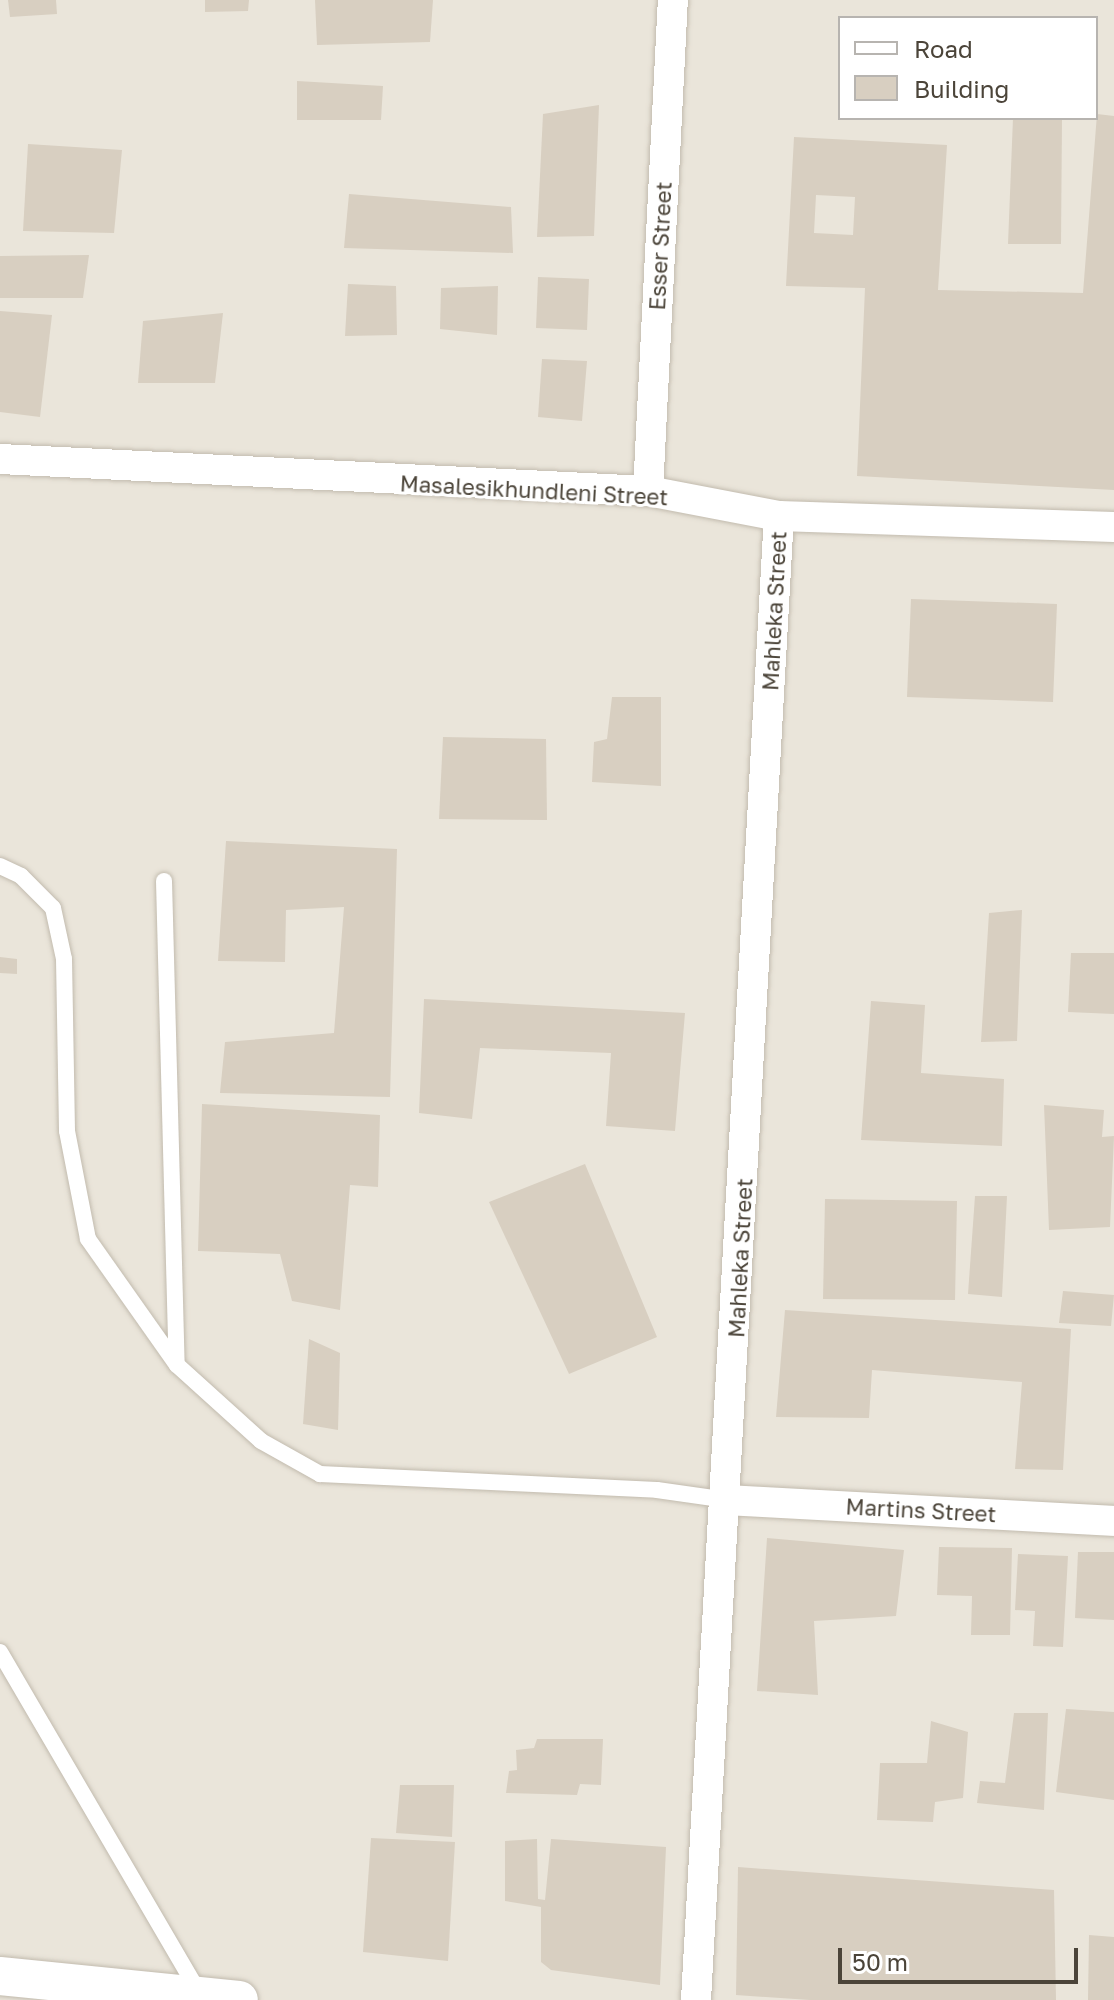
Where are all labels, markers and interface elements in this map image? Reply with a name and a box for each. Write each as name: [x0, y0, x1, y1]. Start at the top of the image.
legend: [838, 16, 1098, 120]
text: Road: [914, 34, 973, 63]
text: Building: [914, 74, 1009, 103]
street label: Esser Street: [643, 181, 677, 311]
street label: Masalesikhundleni Street: [399, 470, 669, 510]
street label: Mahleka Street: [757, 531, 791, 691]
street label: Mahleka Street: [723, 1178, 757, 1338]
street label: Martins Street: [845, 1493, 997, 1527]
scale bar: [842, 1932, 1082, 1982]
text: 50 m: [852, 1947, 908, 1976]

